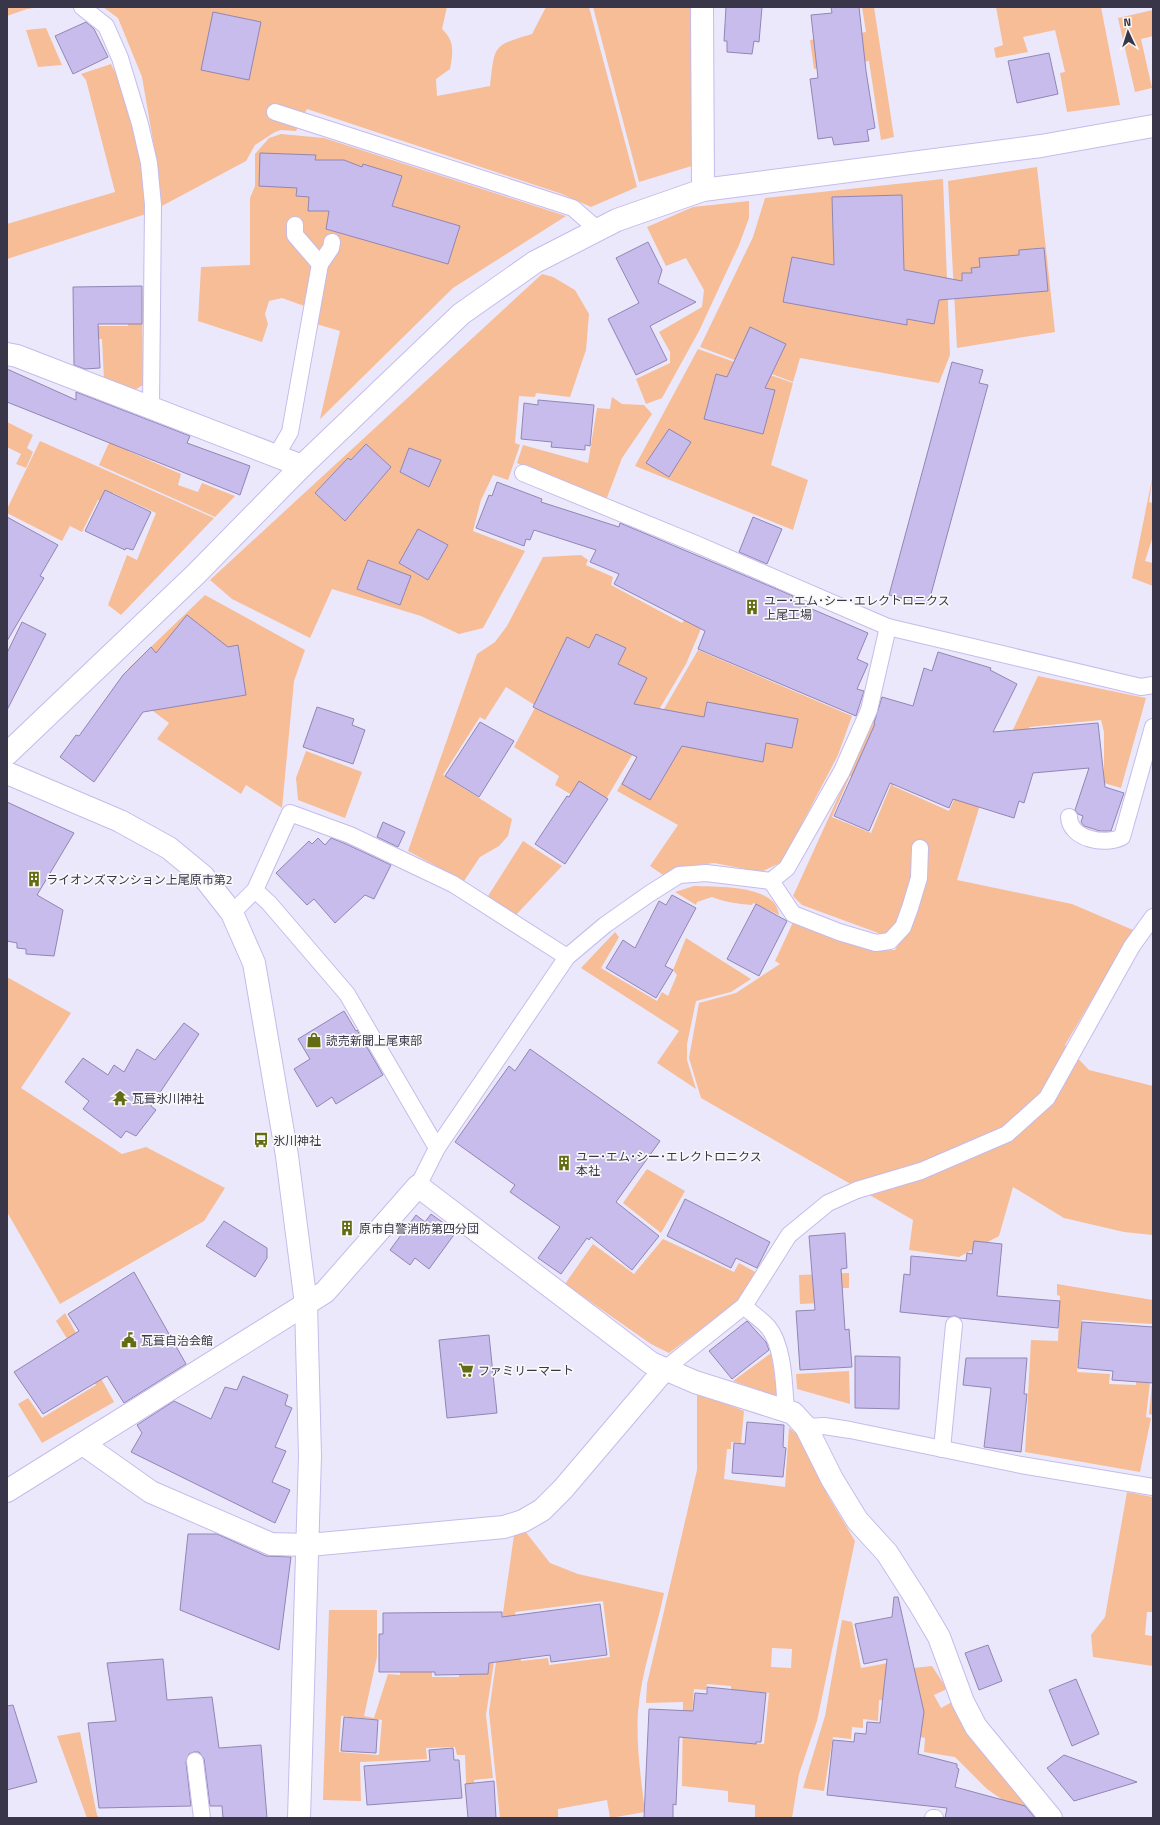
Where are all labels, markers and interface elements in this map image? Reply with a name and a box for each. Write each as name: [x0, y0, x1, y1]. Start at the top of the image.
north arrow: [1108, 12, 1148, 52]
text: N: [1123, 14, 1132, 30]
place label: ユー･エム･シー･エレクトロニクス 上尾工場: [764, 591, 950, 624]
building icon: ユー･エム･シー･エレクトロニクス 上尾工場: [743, 598, 761, 616]
building icon: ライオンズマンション上尾原市第2: [25, 870, 43, 888]
place label: ライオンズマンション上尾原市第2: [46, 870, 232, 889]
shop icon: 読売新聞上尾東部: [305, 1031, 323, 1049]
place label: 読売新聞上尾東部: [326, 1031, 422, 1050]
temple icon: 瓦葺氷川神社: [111, 1089, 129, 1107]
place label: 瓦葺氷川神社: [132, 1089, 204, 1108]
bus stop icon: 氷川神社: [252, 1131, 270, 1149]
place label: 氷川神社: [273, 1131, 321, 1150]
place label: ユー･エム･シー･エレクトロニクス 本社: [576, 1147, 762, 1180]
building icon: ユー･エム･シー･エレクトロニクス 本社: [555, 1154, 573, 1172]
building icon: 原市自警消防第四分団: [338, 1219, 356, 1237]
place label: 原市自警消防第四分団: [359, 1219, 479, 1238]
public building icon: 瓦葺自治会館: [120, 1331, 138, 1349]
place label: 瓦葺自治会館: [141, 1331, 213, 1350]
supermarket icon: ファミリーマート: [457, 1361, 475, 1379]
place label: ファミリーマート: [478, 1361, 574, 1380]

